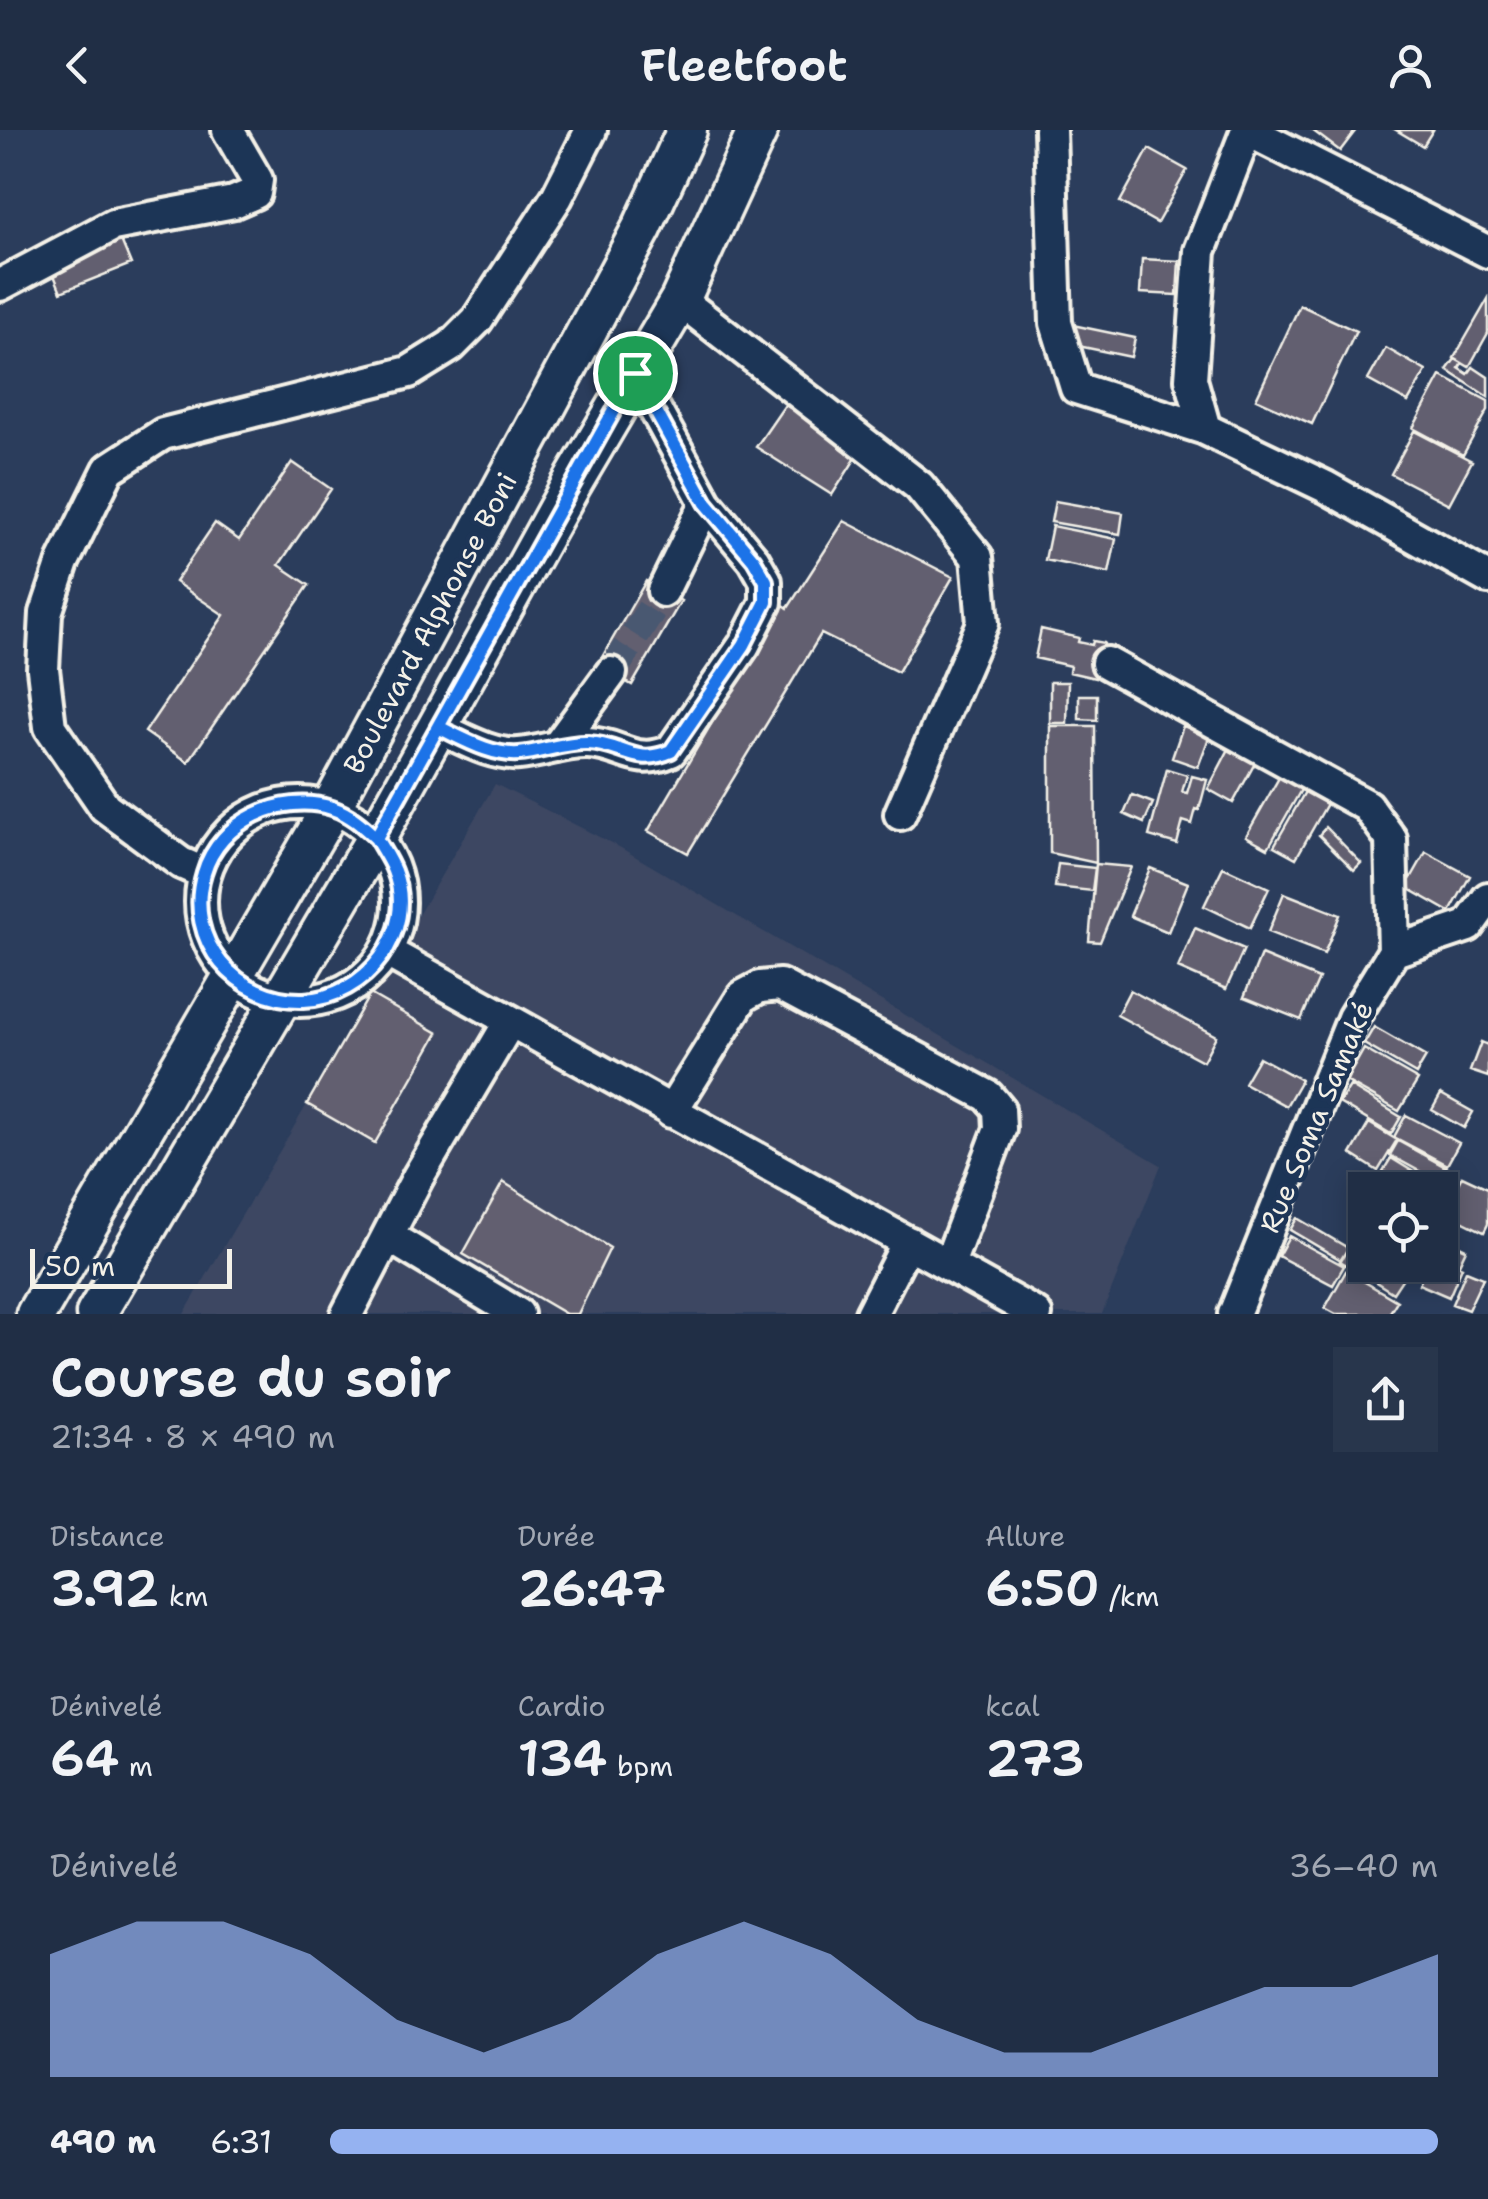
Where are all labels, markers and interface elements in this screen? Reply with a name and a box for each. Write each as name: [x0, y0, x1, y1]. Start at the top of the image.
text: Fleetfoot: [640, 35, 848, 95]
icon: back: [50, 38, 105, 93]
icon: person: [1383, 38, 1438, 93]
pin: [593, 331, 678, 416]
icon: arrive: [608, 346, 663, 401]
street label: Boulevard Alphonse Boni: [334, 466, 526, 780]
street label: Rue Soma Samaké: [1250, 995, 1382, 1239]
map controls: [1348, 1172, 1458, 1282]
button: locate: [1348, 1172, 1458, 1282]
scale bar: [30, 1244, 232, 1288]
text: 50 m: [45, 1247, 115, 1285]
text: Course du soir: [50, 1340, 452, 1414]
button: share: [1333, 1347, 1438, 1452]
text: 21:34 · 8 × 490 m: [50, 1415, 335, 1458]
text: Distance: [50, 1517, 165, 1555]
text: Durée: [518, 1517, 595, 1555]
text: Allure: [985, 1517, 1065, 1555]
text: 3.92: [50, 1555, 159, 1622]
text: 26:47: [518, 1555, 666, 1622]
text: 6:50: [985, 1555, 1100, 1622]
text: km: [159, 1577, 208, 1615]
text: /km: [1100, 1577, 1159, 1615]
text: Dénivelé: [50, 1687, 163, 1725]
text: Cardio: [518, 1687, 606, 1725]
text: kcal: [985, 1687, 1040, 1725]
text: 64: [50, 1725, 119, 1792]
text: 134: [518, 1725, 607, 1792]
text: 273: [985, 1725, 1085, 1792]
text: m: [119, 1747, 153, 1785]
text: bpm: [607, 1747, 673, 1785]
text: Dénivelé: [50, 1844, 179, 1887]
text: 36–40 m: [1289, 1844, 1438, 1887]
text: 490 m: [50, 2120, 156, 2163]
text: 6:31: [210, 2120, 272, 2163]

